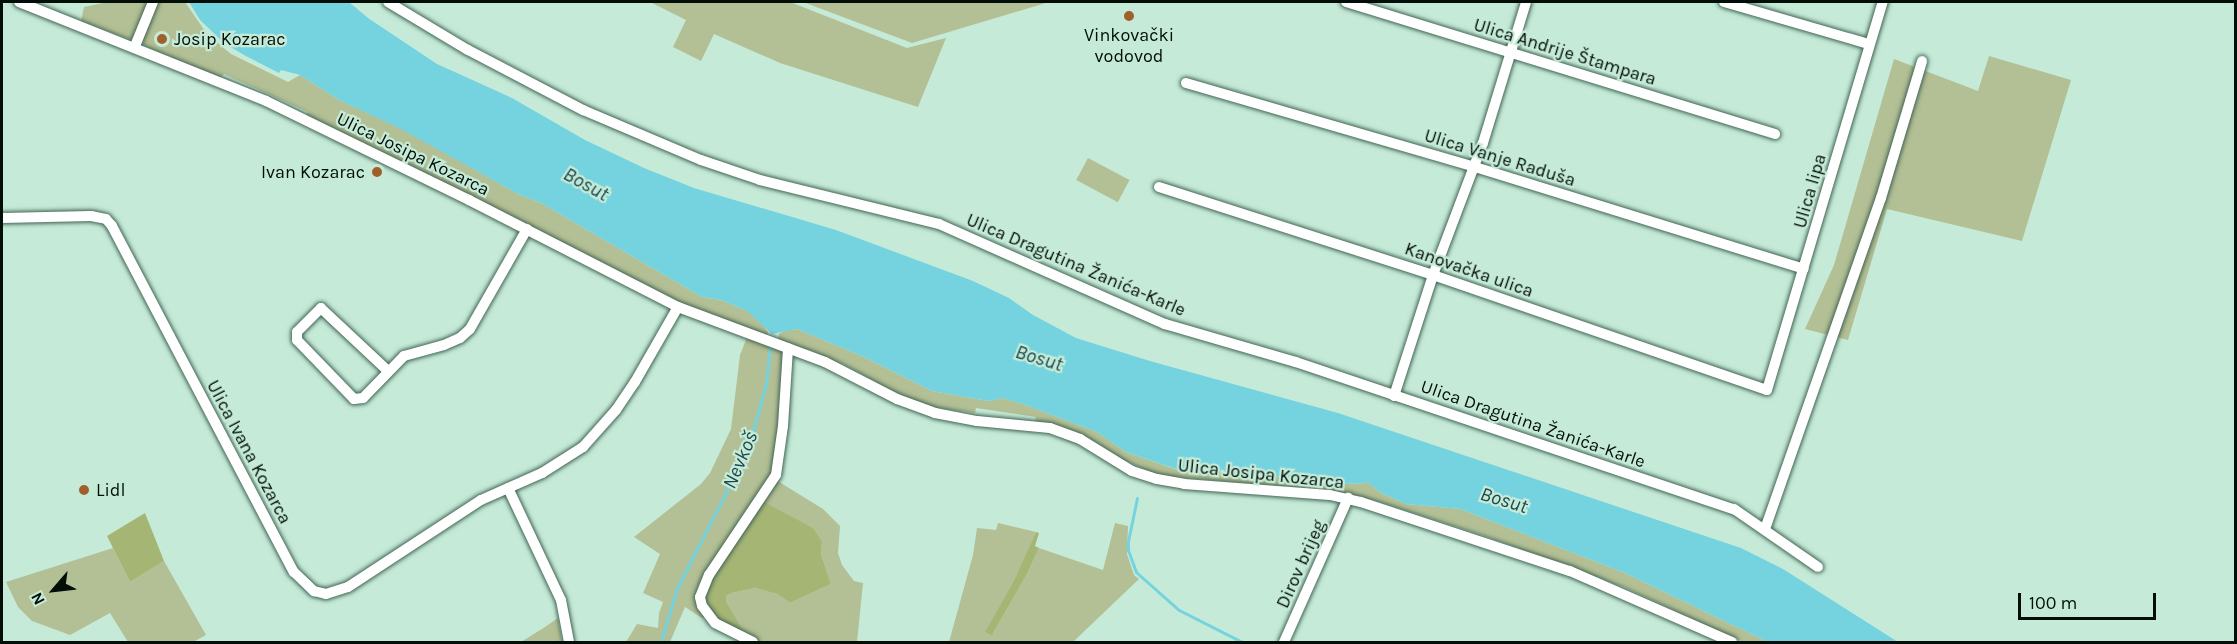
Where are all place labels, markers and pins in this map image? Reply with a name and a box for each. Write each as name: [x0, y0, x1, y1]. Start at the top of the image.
marker: Vinkovački vodovod: [1122, 9, 1136, 23]
place label: Vinkovački vodovod: [1084, 25, 1174, 68]
place label: Josip Kozarac: [174, 28, 286, 50]
marker: Josip Kozarac: [155, 32, 169, 46]
place label: Ivan Kozarac: [261, 161, 365, 183]
marker: Ivan Kozarac: [370, 165, 384, 179]
place label: Lidl: [96, 479, 125, 501]
marker: Lidl: [77, 483, 91, 497]

